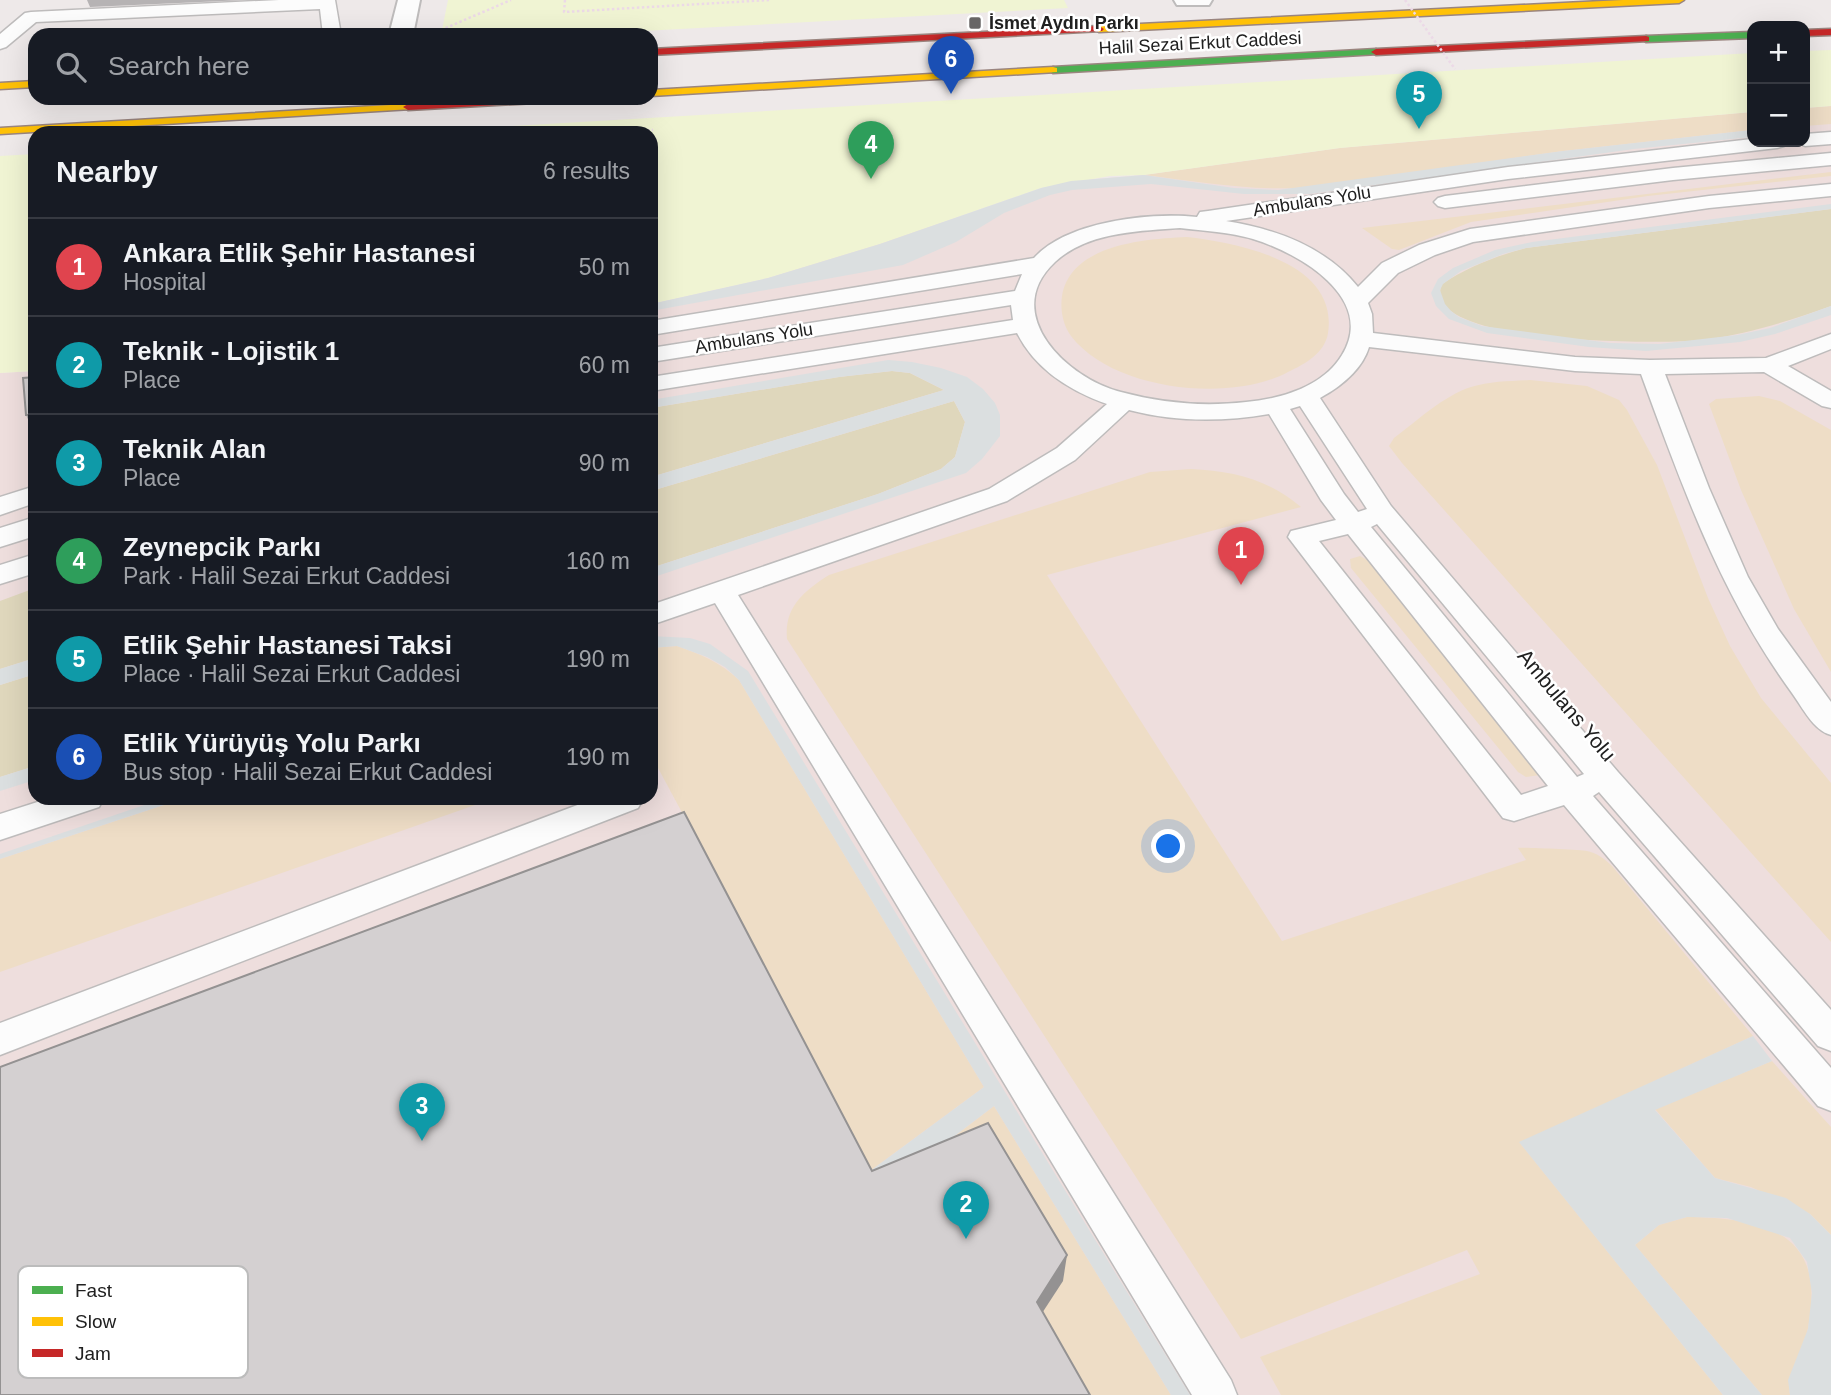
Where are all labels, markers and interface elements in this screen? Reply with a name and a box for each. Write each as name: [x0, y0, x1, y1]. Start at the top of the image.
place label: İsmet Aydın Parkı: [989, 13, 1139, 33]
marker: İsmet Aydın Parkı: [967, 15, 983, 31]
map controls: [1747, 21, 1810, 147]
button: +: [1747, 21, 1810, 84]
search box: [28, 28, 658, 105]
street label: Halil Sezai Erkut Caddesi: [1098, 28, 1302, 58]
pin: 6: [928, 36, 974, 94]
icon: search: [52, 48, 90, 86]
text: Search here: [108, 51, 250, 81]
pin: 5: [1396, 71, 1442, 129]
button: −: [1747, 84, 1810, 147]
pin: 4: [848, 121, 894, 179]
text: Nearby: [56, 155, 158, 188]
text: 6 results: [543, 158, 630, 184]
street label: Ambulans Yolu: [1252, 182, 1372, 220]
text: Ankara Etlik Şehir Hastanesi: [123, 238, 476, 268]
text: 1: [73, 254, 85, 280]
text: 50 m: [579, 254, 630, 280]
text: Hospital: [123, 269, 206, 295]
street label: Ambulans Yolu: [694, 319, 814, 357]
text: Teknik - Lojistik 1: [123, 336, 339, 366]
text: 2: [73, 352, 85, 378]
text: 60 m: [579, 352, 630, 378]
text: Place: [123, 367, 181, 393]
text: Teknik Alan: [123, 434, 266, 464]
text: 3: [73, 450, 85, 476]
text: 90 m: [579, 450, 630, 476]
text: Place: [123, 465, 181, 491]
pin: 1: [1218, 527, 1264, 585]
text: Zeynepcik Parkı: [123, 532, 321, 562]
text: 4: [73, 548, 85, 574]
text: 160 m: [566, 548, 630, 574]
text: Park · Halil Sezai Erkut Caddesi: [123, 563, 450, 589]
text: Etlik Şehir Hastanesi Taksi: [123, 630, 452, 660]
street label: Ambulans Yolu: [1514, 644, 1620, 766]
text: 5: [73, 646, 85, 672]
text: 190 m: [566, 646, 630, 672]
text: Place · Halil Sezai Erkut Caddesi: [123, 661, 460, 687]
text: Etlik Yürüyüş Yolu Parkı: [123, 728, 421, 758]
text: 6: [73, 744, 85, 770]
text: 190 m: [566, 744, 630, 770]
text: Bus stop · Halil Sezai Erkut Caddesi: [123, 759, 492, 785]
your location: [1151, 829, 1185, 863]
pin: 3: [399, 1083, 445, 1141]
pin: 2: [943, 1181, 989, 1239]
legend: [18, 1266, 248, 1378]
text: Fast: [75, 1280, 113, 1301]
text: Slow: [75, 1311, 116, 1332]
text: Jam: [75, 1343, 111, 1364]

